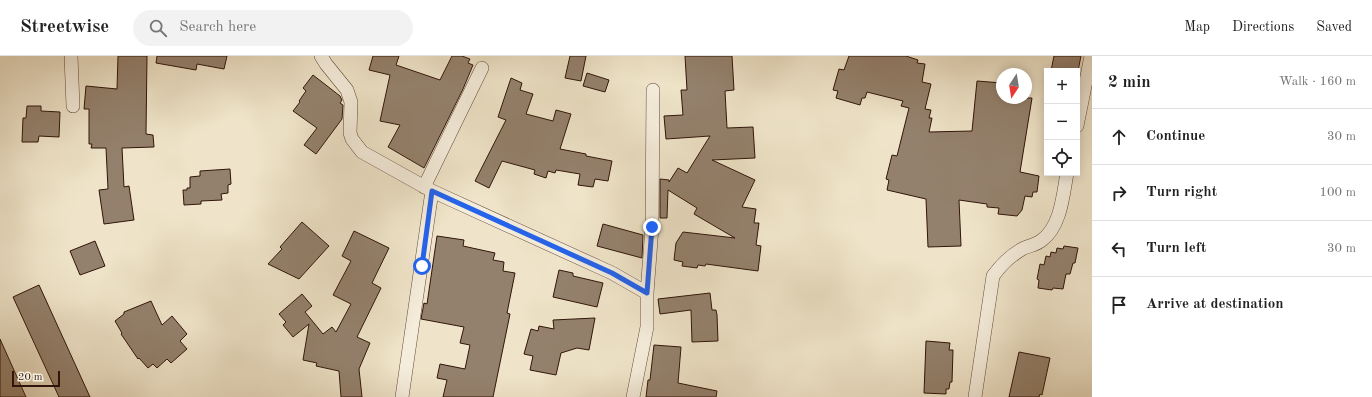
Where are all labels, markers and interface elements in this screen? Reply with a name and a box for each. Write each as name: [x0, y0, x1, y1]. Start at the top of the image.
search box: [133, 10, 413, 46]
icon: search: [147, 17, 169, 39]
text: Streetwise: [20, 18, 109, 37]
text: Search here: [179, 20, 256, 35]
text: Map: [1184, 20, 1210, 34]
text: Directions: [1232, 20, 1294, 34]
text: Saved: [1316, 20, 1352, 34]
north arrow: [996, 68, 1032, 104]
map controls: [1044, 68, 1080, 176]
button: +: [1044, 68, 1080, 104]
text: 2 min: [1108, 74, 1151, 91]
text: Walk · 160 m: [1279, 75, 1356, 88]
button: −: [1044, 104, 1080, 140]
icon: ahead: [1108, 126, 1130, 148]
text: Continue: [1146, 129, 1205, 144]
text: 30 m: [1327, 130, 1356, 143]
button: locate: [1044, 140, 1080, 176]
icon: right: [1108, 182, 1130, 204]
text: Turn right: [1146, 185, 1217, 200]
text: 100 m: [1319, 186, 1356, 199]
route end: [643, 218, 661, 236]
icon: left: [1108, 238, 1130, 260]
text: Turn left: [1146, 241, 1206, 256]
text: 30 m: [1327, 242, 1356, 255]
route start: [413, 257, 431, 275]
icon: arrive: [1108, 294, 1130, 316]
text: Arrive at destination: [1146, 297, 1284, 312]
scale bar: [12, 369, 60, 388]
text: 20 m: [18, 372, 43, 383]

